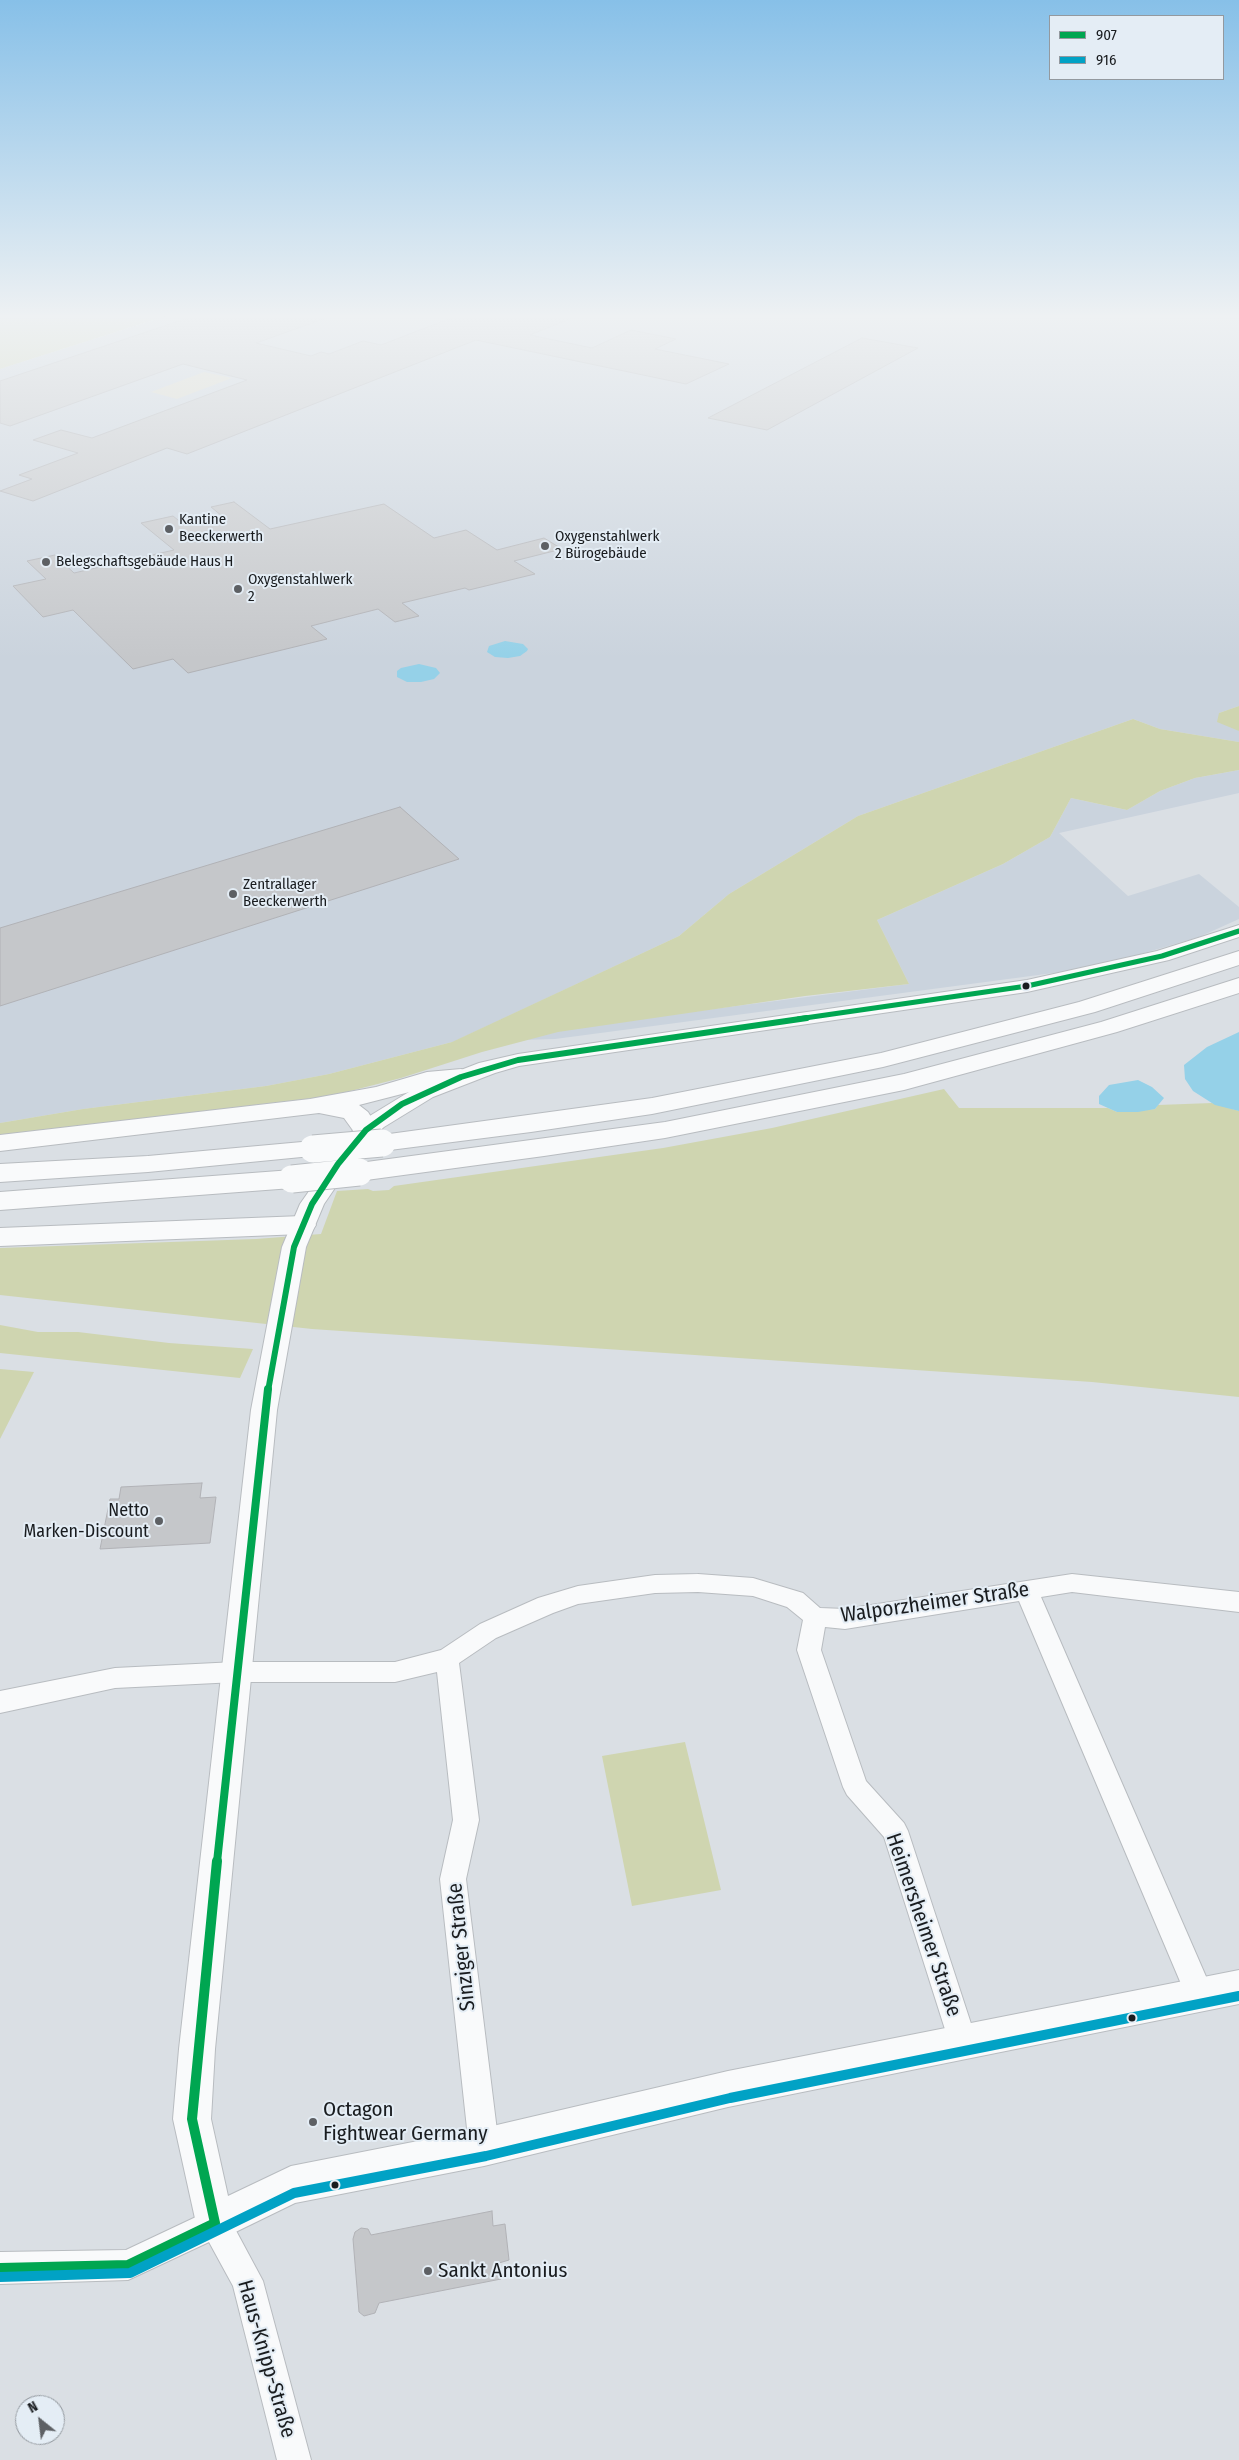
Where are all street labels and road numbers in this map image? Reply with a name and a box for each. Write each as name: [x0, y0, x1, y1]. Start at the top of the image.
street label: Walporzheimer Straße: [839, 1577, 1031, 1629]
street label: Heimersheimer Straße: [880, 1830, 966, 2020]
street label: Sinziger Straße: [443, 1882, 481, 2012]
street label: Haus-Knipp-Straße: [231, 2277, 301, 2441]

